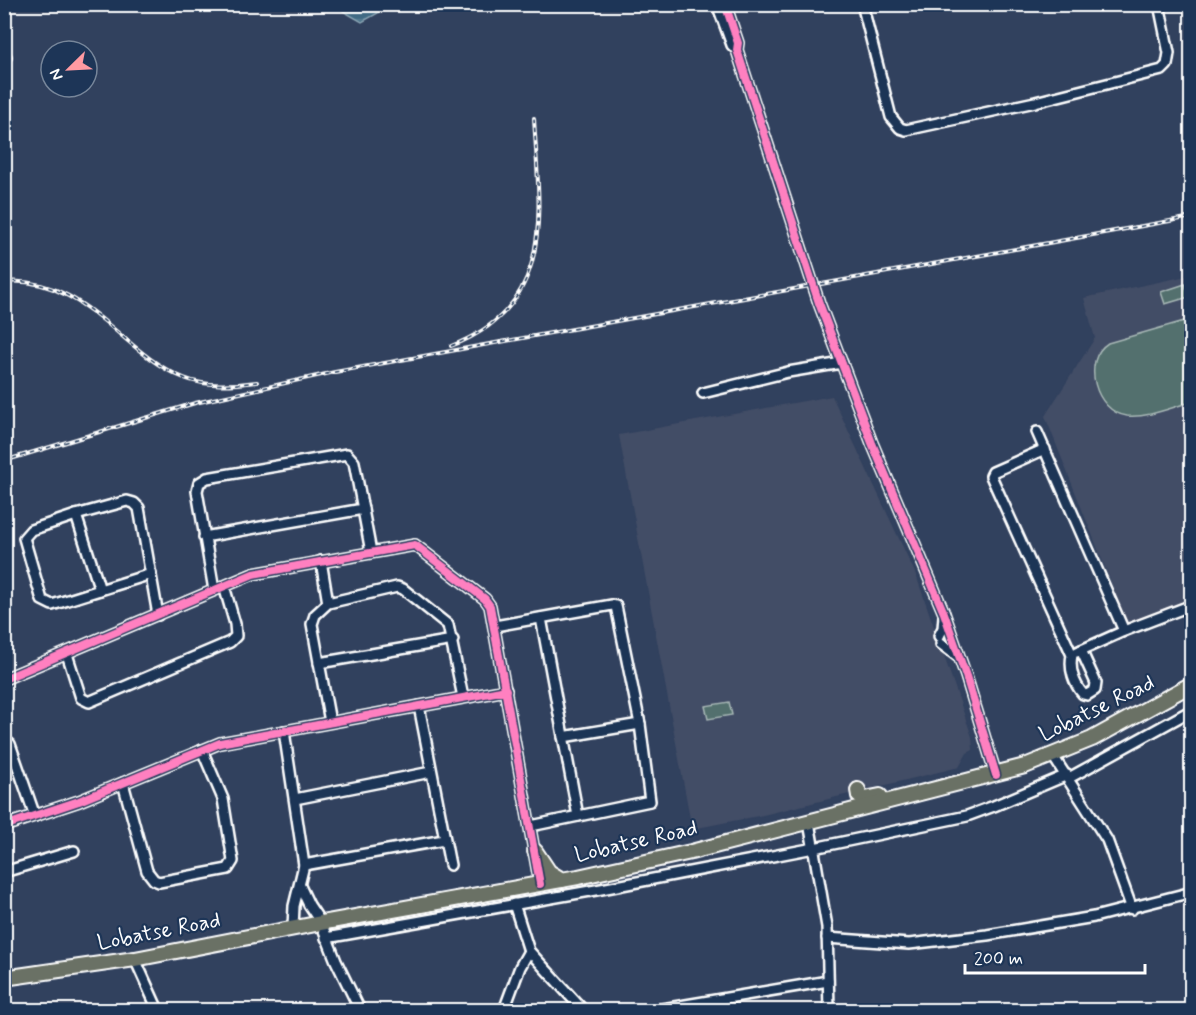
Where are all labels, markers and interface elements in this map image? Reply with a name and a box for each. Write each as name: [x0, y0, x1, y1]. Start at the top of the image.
north arrow: [39, 39, 99, 99]
text: N: [45, 65, 68, 84]
street label: Lobatse Road: [1035, 669, 1159, 749]
street label: Lobatse Road: [572, 814, 700, 870]
street label: Lobatse Road: [95, 906, 223, 958]
scale bar: [965, 937, 1145, 975]
text: 200 m: [974, 947, 1023, 971]

